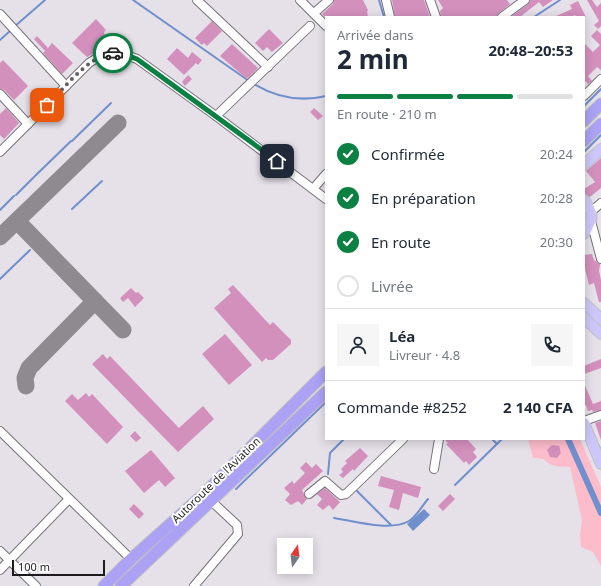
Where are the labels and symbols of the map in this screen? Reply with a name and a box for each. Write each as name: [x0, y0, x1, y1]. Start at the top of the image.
courier: [93, 33, 133, 73]
pin: [30, 88, 64, 122]
pin: [260, 144, 294, 178]
street label: Autoroute de l'Aviation: [168, 433, 263, 526]
north arrow: [277, 538, 313, 574]
scale bar: [12, 558, 105, 577]

